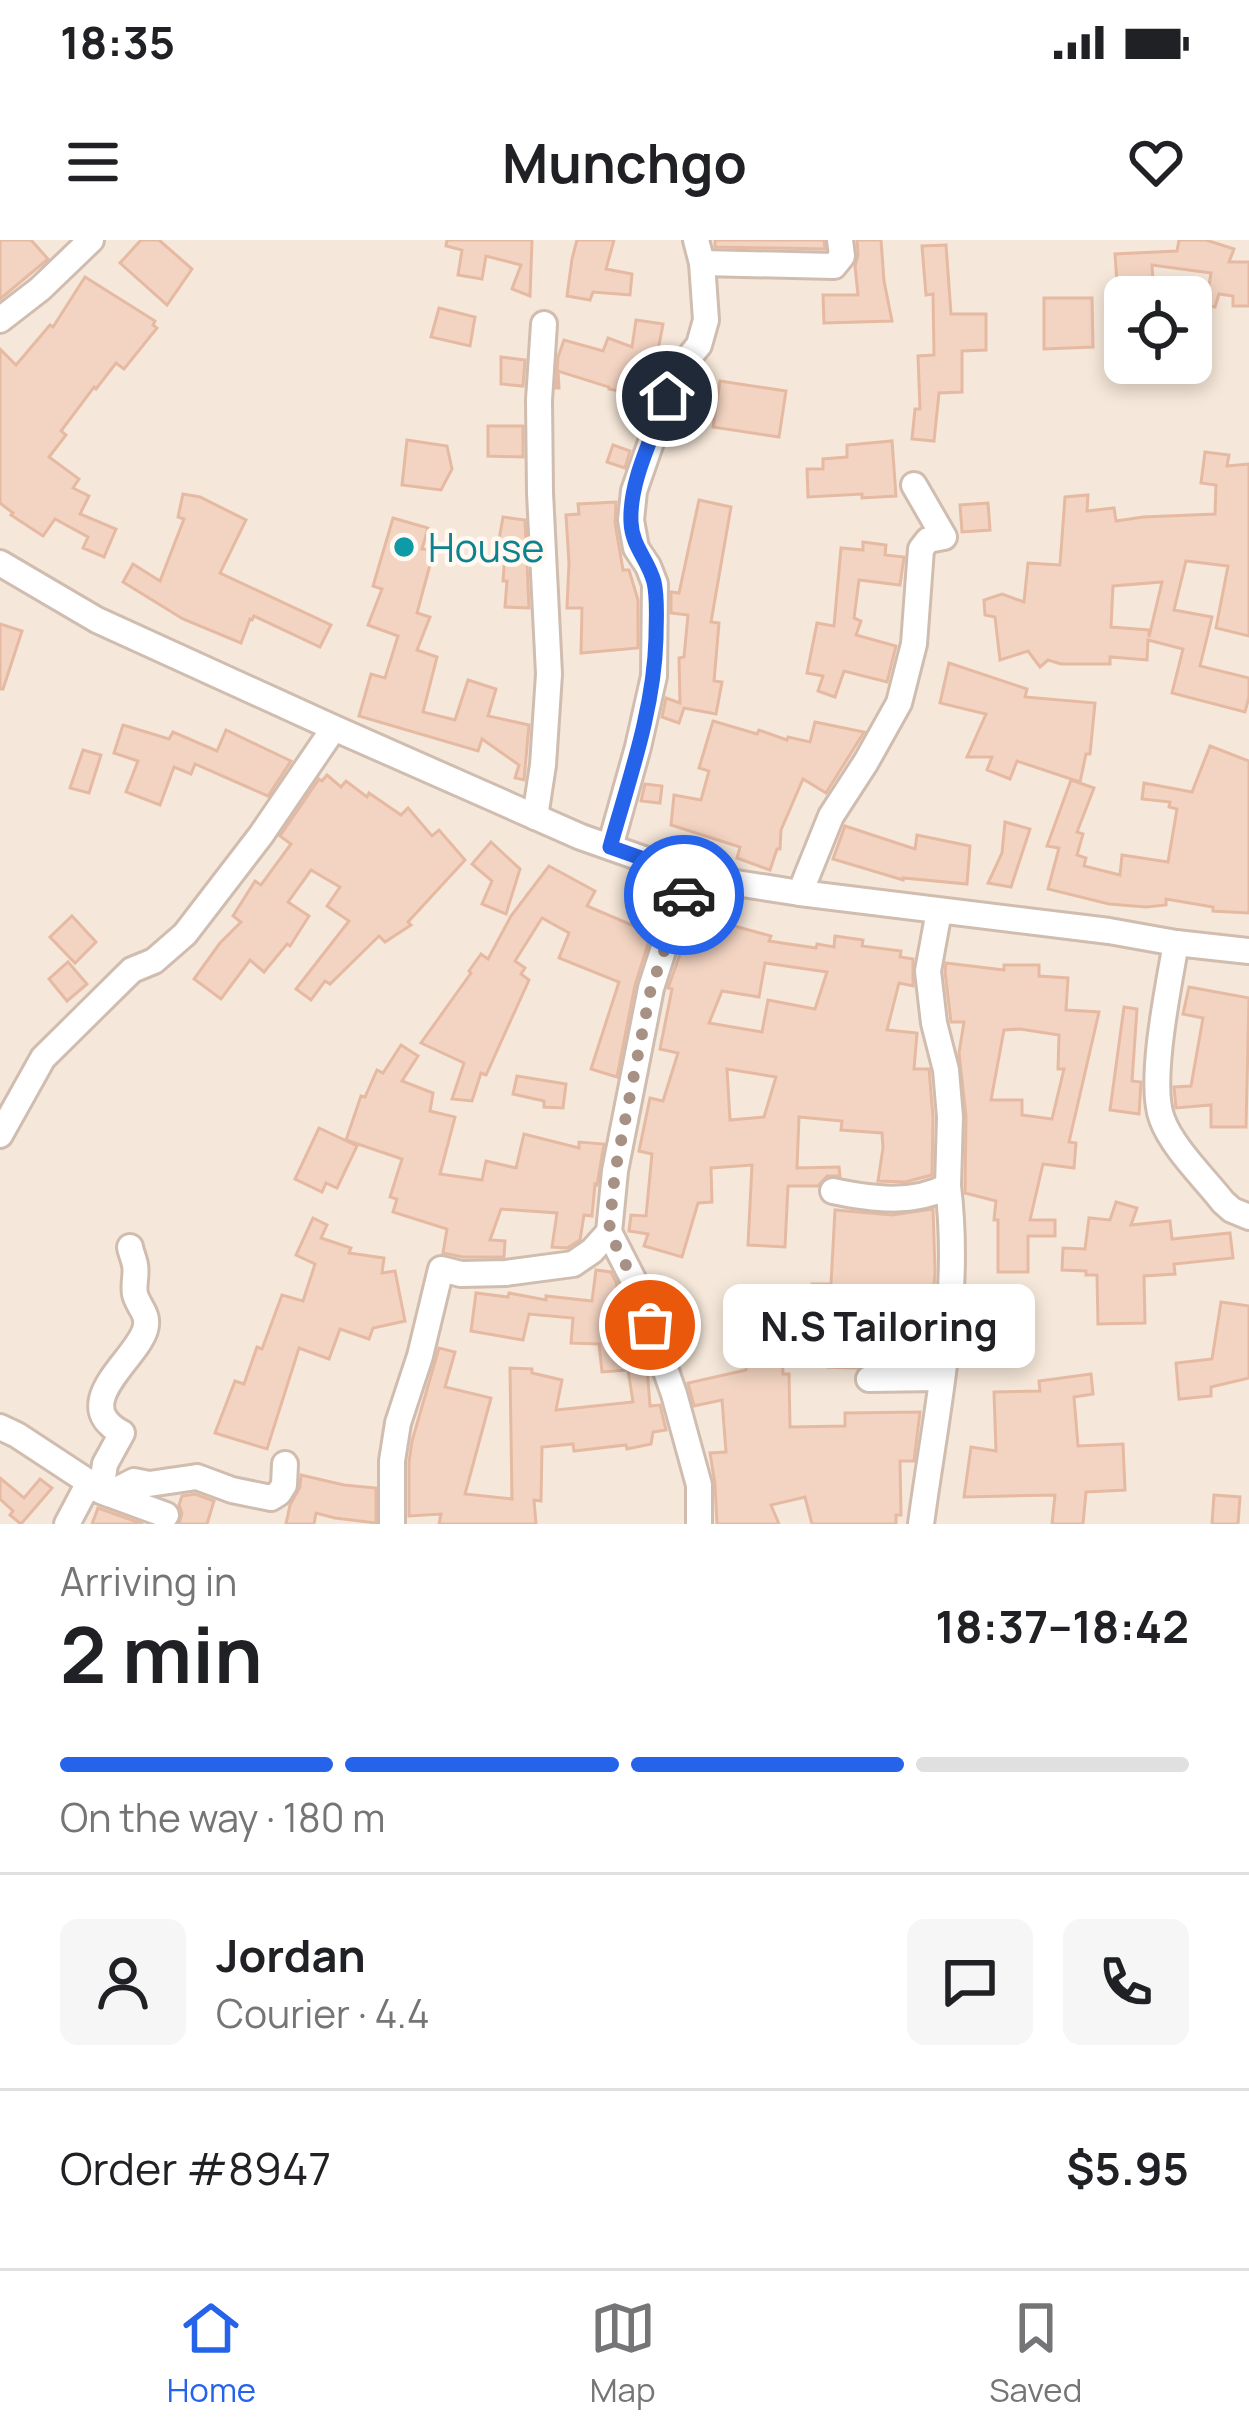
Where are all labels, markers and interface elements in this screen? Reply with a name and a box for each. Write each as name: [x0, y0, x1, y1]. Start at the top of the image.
text: 18:35: [60, 11, 175, 73]
text: Munchgo: [502, 125, 747, 199]
icon: menu: [60, 129, 126, 195]
icon: heart: [1123, 129, 1189, 195]
map controls: [1104, 276, 1212, 384]
button: locate: [1104, 276, 1212, 384]
pin: [616, 345, 718, 447]
icon: home: [634, 363, 700, 429]
place label: House: [428, 520, 544, 574]
marker: House: [391, 534, 417, 560]
courier: [624, 835, 744, 955]
icon: car: [651, 862, 717, 928]
pin: [599, 1274, 701, 1376]
callout: N.S Tailoring: [722, 1283, 1034, 1367]
icon: bag: [617, 1292, 683, 1358]
text: N.S Tailoring: [760, 1299, 998, 1353]
text: Arriving in: [60, 1554, 237, 1608]
text: 18:37–18:42: [935, 1595, 1189, 1657]
text: 2 min: [60, 1600, 263, 1706]
text: On the way · 180 m: [60, 1790, 385, 1844]
button: person: [60, 1919, 186, 2045]
button: chat: [907, 1919, 1033, 2045]
button: phone: [1063, 1919, 1189, 2045]
text: Jordan: [216, 1924, 366, 1986]
text: Courier · 4.4: [216, 1986, 430, 2040]
text: Order #8947: [60, 2137, 331, 2199]
text: $5.95: [1066, 2137, 1189, 2199]
tab: Home: [167, 2295, 256, 2412]
tab: Map: [590, 2295, 656, 2412]
tab: Saved: [989, 2295, 1082, 2412]

